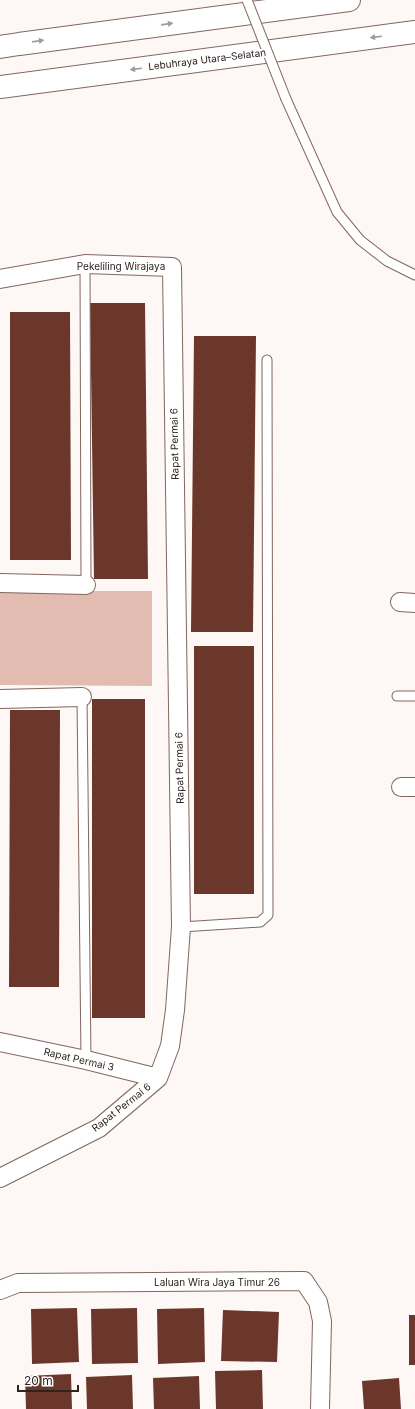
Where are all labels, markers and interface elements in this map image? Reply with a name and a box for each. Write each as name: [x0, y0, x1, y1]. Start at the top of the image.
one-way arrow: [161, 21, 173, 27]
one-way arrow: [370, 34, 382, 41]
one-way arrow: [32, 38, 45, 44]
street label: Lebuhraya Utara–Selatan: [147, 46, 267, 72]
one-way arrow: [130, 65, 142, 72]
street label: Pekeliling Wirajaya: [77, 260, 165, 272]
street label: Rapat Permai 6: [167, 408, 181, 480]
street label: Rapat Permai 6: [172, 732, 186, 804]
street label: Rapat Permai 3: [43, 1045, 115, 1073]
street label: Rapat Permai 6: [89, 1080, 153, 1134]
street label: Laluan Wira Jaya Timur 26: [154, 1276, 280, 1288]
scale bar: [18, 1367, 78, 1393]
text: 20 m: [24, 1373, 53, 1388]

